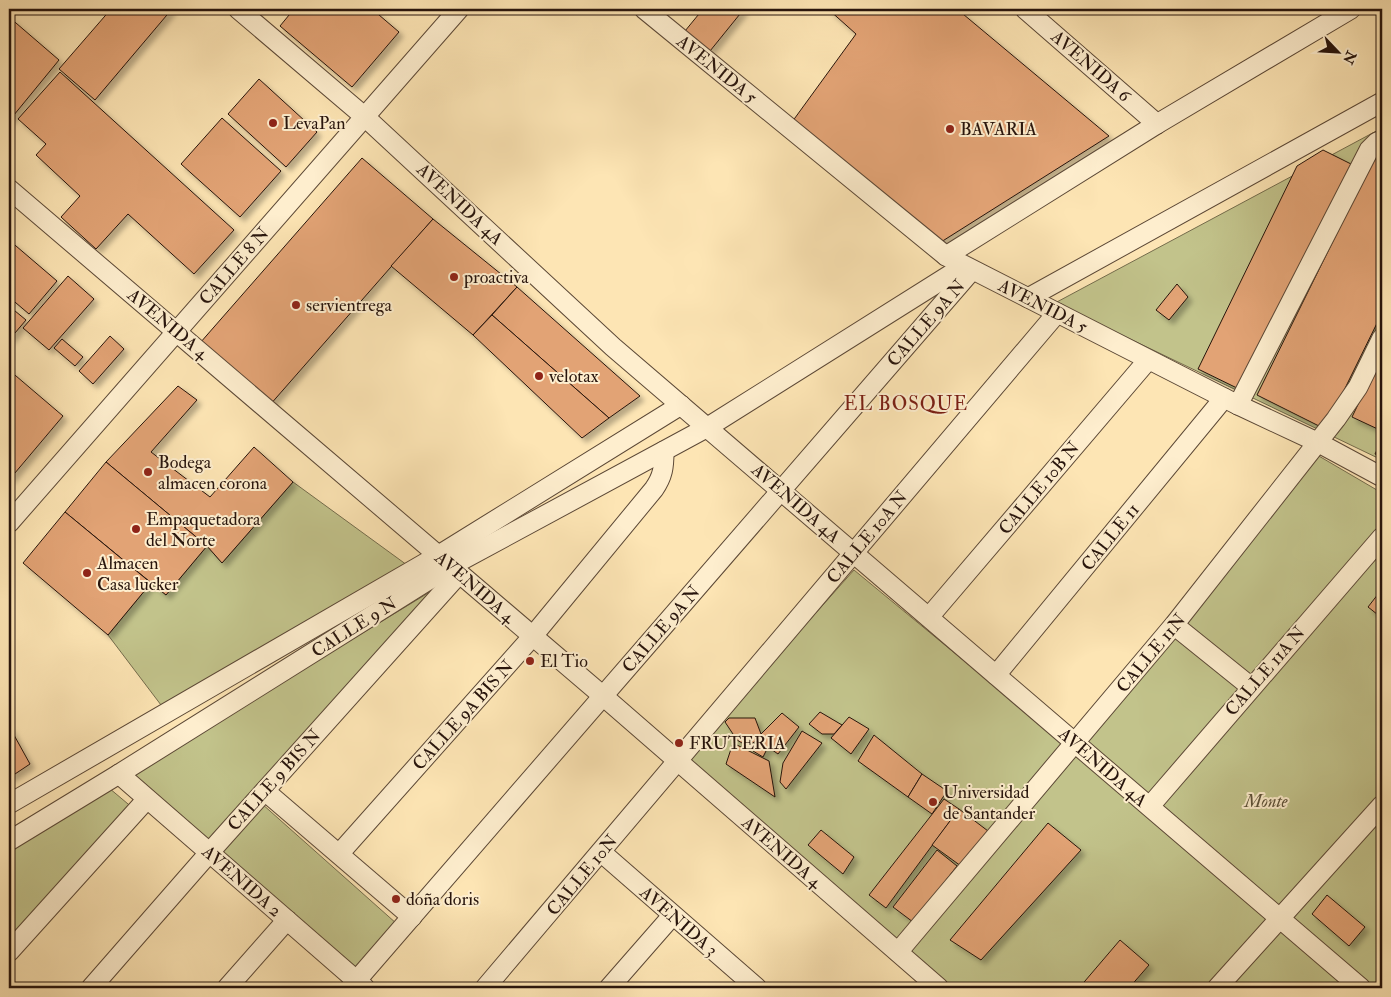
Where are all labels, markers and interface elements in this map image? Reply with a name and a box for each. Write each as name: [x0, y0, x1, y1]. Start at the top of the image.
street label: AVENIDA 6: [1045, 25, 1136, 108]
north arrow: [1314, 28, 1364, 78]
street label: AVENIDA 5: [671, 29, 762, 109]
text: N: [1339, 47, 1360, 67]
place label: LevaPan: [283, 112, 345, 135]
marker: LevaPan: [267, 117, 279, 129]
place label: BAVARIA: [960, 118, 1038, 141]
marker: BAVARIA: [944, 123, 956, 135]
street label: AVENIDA 4A: [411, 158, 508, 251]
street label: CALLE 8 N: [194, 223, 274, 310]
place label: proactiva: [463, 266, 529, 289]
marker: proactiva: [448, 271, 460, 283]
street label: AVENIDA 5: [993, 274, 1091, 339]
street label: CALLE 9A N: [882, 275, 970, 372]
street label: AVENIDA 4: [122, 283, 214, 366]
place label: servientrega: [306, 294, 393, 317]
marker: servientrega: [290, 299, 302, 311]
place label: velotax: [548, 365, 599, 388]
marker: velotax: [533, 370, 545, 382]
district label: EL BOSQUE: [844, 392, 968, 416]
street label: CALLE 10B N: [994, 437, 1085, 540]
place label: Bodega almacen corona: [158, 451, 268, 495]
street label: AVENIDA 4A: [746, 458, 845, 549]
marker: Bodega almacen corona: [142, 466, 154, 478]
street label: CALLE 10A N: [822, 486, 913, 589]
street label: CALLE 11: [1076, 499, 1145, 576]
place label: Empaquetadora del Norte: [146, 508, 261, 552]
marker: Empaquetadora del Norte: [130, 523, 142, 535]
street label: AVENIDA 4: [429, 546, 520, 629]
place label: Almacen Casa lucker: [96, 552, 179, 596]
marker: Almacen Casa lucker: [81, 567, 93, 579]
street label: CALLE 9A N: [617, 581, 705, 678]
street label: CALLE 9 N: [307, 592, 401, 663]
street label: CALLE 11N: [1112, 609, 1191, 698]
street label: CALLE 11A N: [1220, 622, 1311, 721]
place label: El Tio: [540, 650, 588, 673]
street label: CALLE 9A BIS N: [408, 655, 519, 775]
marker: El Tio: [524, 655, 536, 667]
street label: AVENIDA 4A: [1053, 722, 1152, 813]
street label: CALLE 9 BIS N: [223, 725, 326, 836]
place label: FRUTERIA: [689, 732, 786, 755]
marker: FRUTERIA: [673, 737, 685, 749]
place label: Universidad de Santander: [943, 781, 1036, 825]
park label: Monte: [1243, 790, 1289, 813]
marker: Universidad de Santander: [927, 796, 939, 808]
street label: AVENIDA 4: [736, 811, 827, 894]
street label: CALLE 10N: [542, 830, 623, 921]
street label: AVENIDA 2: [196, 840, 286, 922]
street label: AVENIDA 3: [634, 881, 722, 962]
place label: doña doris: [406, 888, 479, 911]
marker: doña doris: [390, 893, 402, 905]

